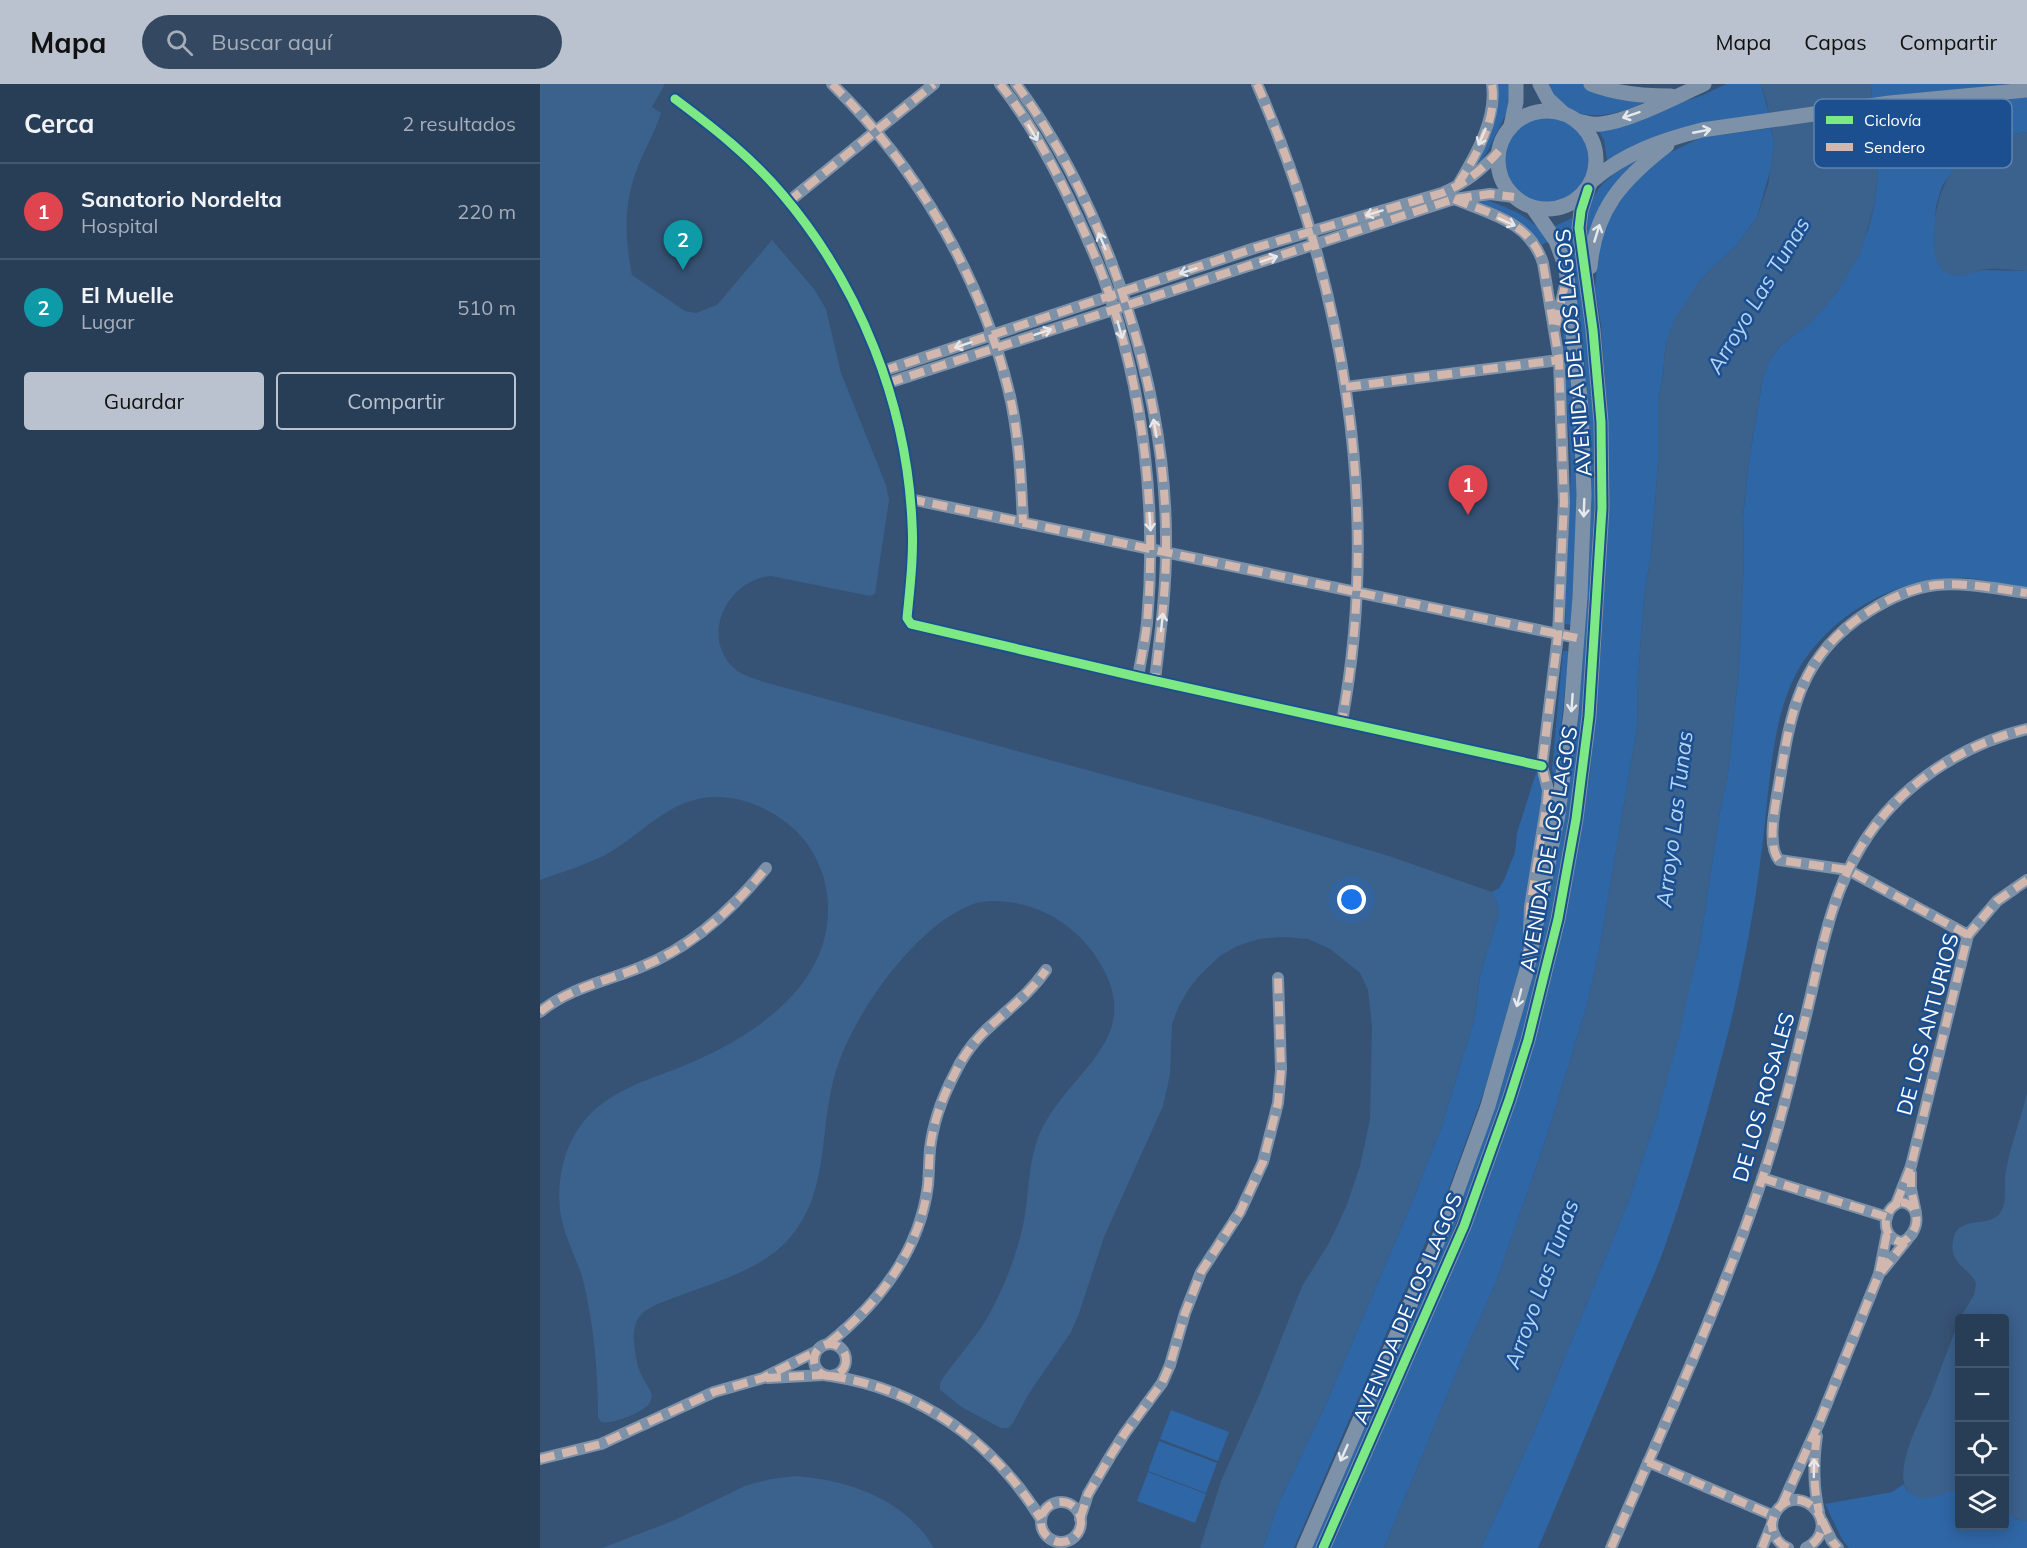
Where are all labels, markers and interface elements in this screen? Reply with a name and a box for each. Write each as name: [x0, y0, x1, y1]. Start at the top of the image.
search box: [142, 15, 562, 69]
text: Mapa: [30, 25, 106, 60]
icon: search: [163, 26, 196, 59]
text: Buscar aquí: [211, 28, 332, 56]
text: Mapa: [1716, 29, 1771, 55]
text: Capas: [1804, 29, 1867, 55]
text: Compartir: [1900, 29, 1997, 55]
legend: [1814, 99, 2012, 168]
text: Cerca: [24, 107, 94, 140]
one-way arrow: [1622, 110, 1641, 121]
text: Ciclovía: [1864, 110, 1921, 130]
text: 2 resultados: [402, 111, 516, 136]
one-way arrow: [1027, 124, 1039, 141]
one-way arrow: [1692, 125, 1711, 136]
one-way arrow: [1476, 128, 1487, 146]
text: Sendero: [1864, 137, 1925, 157]
text: Sanatorio Nordelta: [81, 185, 282, 213]
text: 1: [38, 199, 50, 224]
text: 220 m: [457, 199, 516, 224]
one-way arrow: [1365, 208, 1384, 219]
water label: Arroyo Las Tunas: [1700, 212, 1816, 379]
text: Hospital: [81, 213, 158, 238]
one-way arrow: [1498, 217, 1516, 228]
pin: 2: [664, 220, 702, 270]
one-way arrow: [1592, 224, 1603, 243]
street label: AVENIDA DE LOS LAGOS: [1549, 228, 1597, 478]
one-way arrow: [1096, 233, 1107, 251]
one-way arrow: [1259, 253, 1278, 264]
one-way arrow: [1179, 266, 1198, 277]
text: El Muelle: [81, 281, 174, 309]
text: 2: [38, 295, 50, 320]
text: 510 m: [457, 295, 516, 320]
text: Lugar: [81, 309, 135, 334]
one-way arrow: [1115, 320, 1126, 339]
one-way arrow: [1033, 325, 1052, 336]
one-way arrow: [954, 340, 973, 351]
button: Guardar: [24, 372, 264, 430]
button: Compartir: [276, 372, 516, 430]
one-way arrow: [1149, 419, 1160, 438]
pin: 1: [1448, 466, 1488, 515]
one-way arrow: [1578, 498, 1589, 518]
one-way arrow: [1144, 511, 1155, 531]
one-way arrow: [1157, 613, 1168, 633]
one-way arrow: [1566, 692, 1577, 712]
street label: AVENIDA DE LOS LAGOS: [1514, 724, 1582, 974]
water label: Arroyo Las Tunas: [1649, 729, 1699, 910]
your location: [1337, 885, 1366, 914]
street label: DE LOS ANTURIOS: [1890, 930, 1964, 1118]
one-way arrow: [1513, 988, 1525, 1007]
street label: DE LOS ROSALES: [1726, 1009, 1800, 1185]
street label: AVENIDA DE LOS LAGOS: [1346, 1189, 1468, 1427]
water label: Arroyo Las Tunas: [1497, 1196, 1585, 1373]
map controls: [1955, 1314, 2009, 1530]
button: +: [1955, 1314, 2009, 1368]
button: −: [1955, 1368, 2009, 1422]
button: locate: [1955, 1422, 2009, 1476]
one-way arrow: [1337, 1444, 1349, 1462]
one-way arrow: [1808, 1458, 1820, 1478]
button: layers: [1955, 1476, 2009, 1530]

